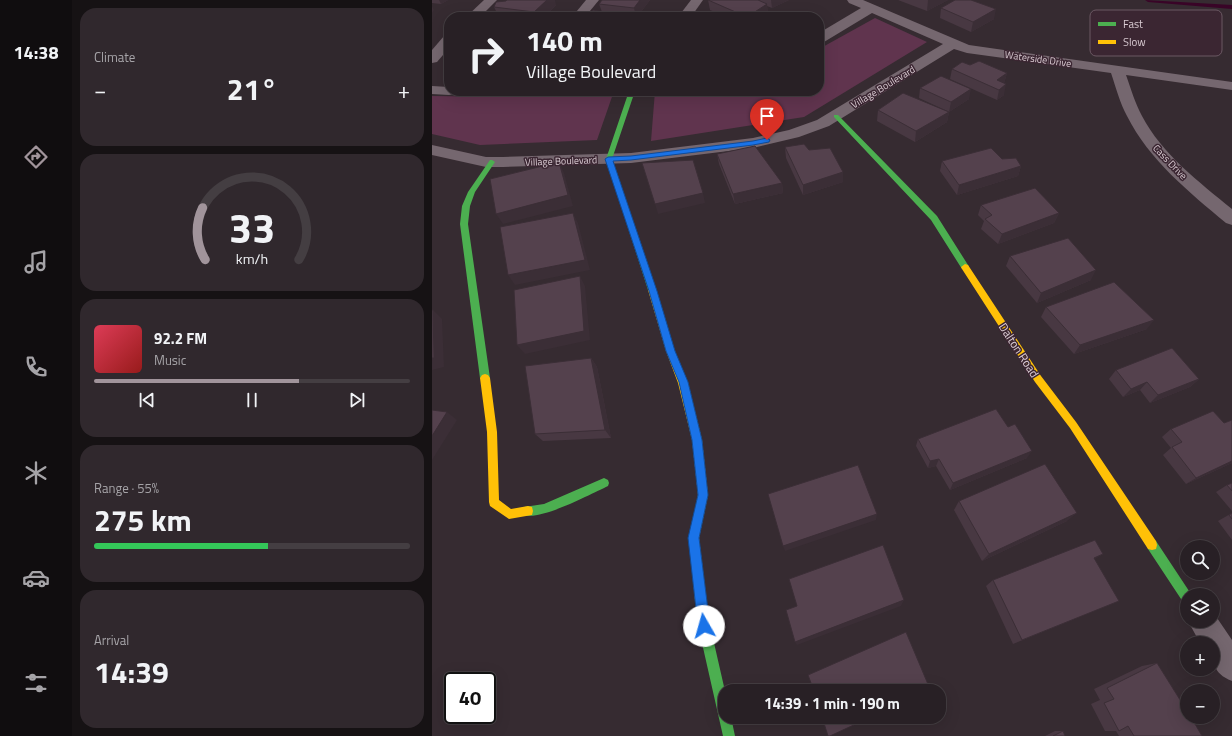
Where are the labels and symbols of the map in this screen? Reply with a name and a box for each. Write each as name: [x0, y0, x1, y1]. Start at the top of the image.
legend: [1090, 10, 1222, 56]
text: Fast: [1123, 16, 1143, 32]
text: Slow: [1123, 34, 1146, 50]
street label: Waterside Drive: [1004, 47, 1072, 71]
street label: Village Boulevard: [848, 62, 918, 112]
pin: [750, 99, 784, 140]
street label: Cass Drive: [1149, 141, 1191, 183]
street label: Village Boulevard: [525, 152, 597, 170]
street label: Dalton Road: [994, 319, 1044, 381]
position arrow: [683, 605, 725, 647]
speed limit sign: 40: [444, 672, 496, 724]

